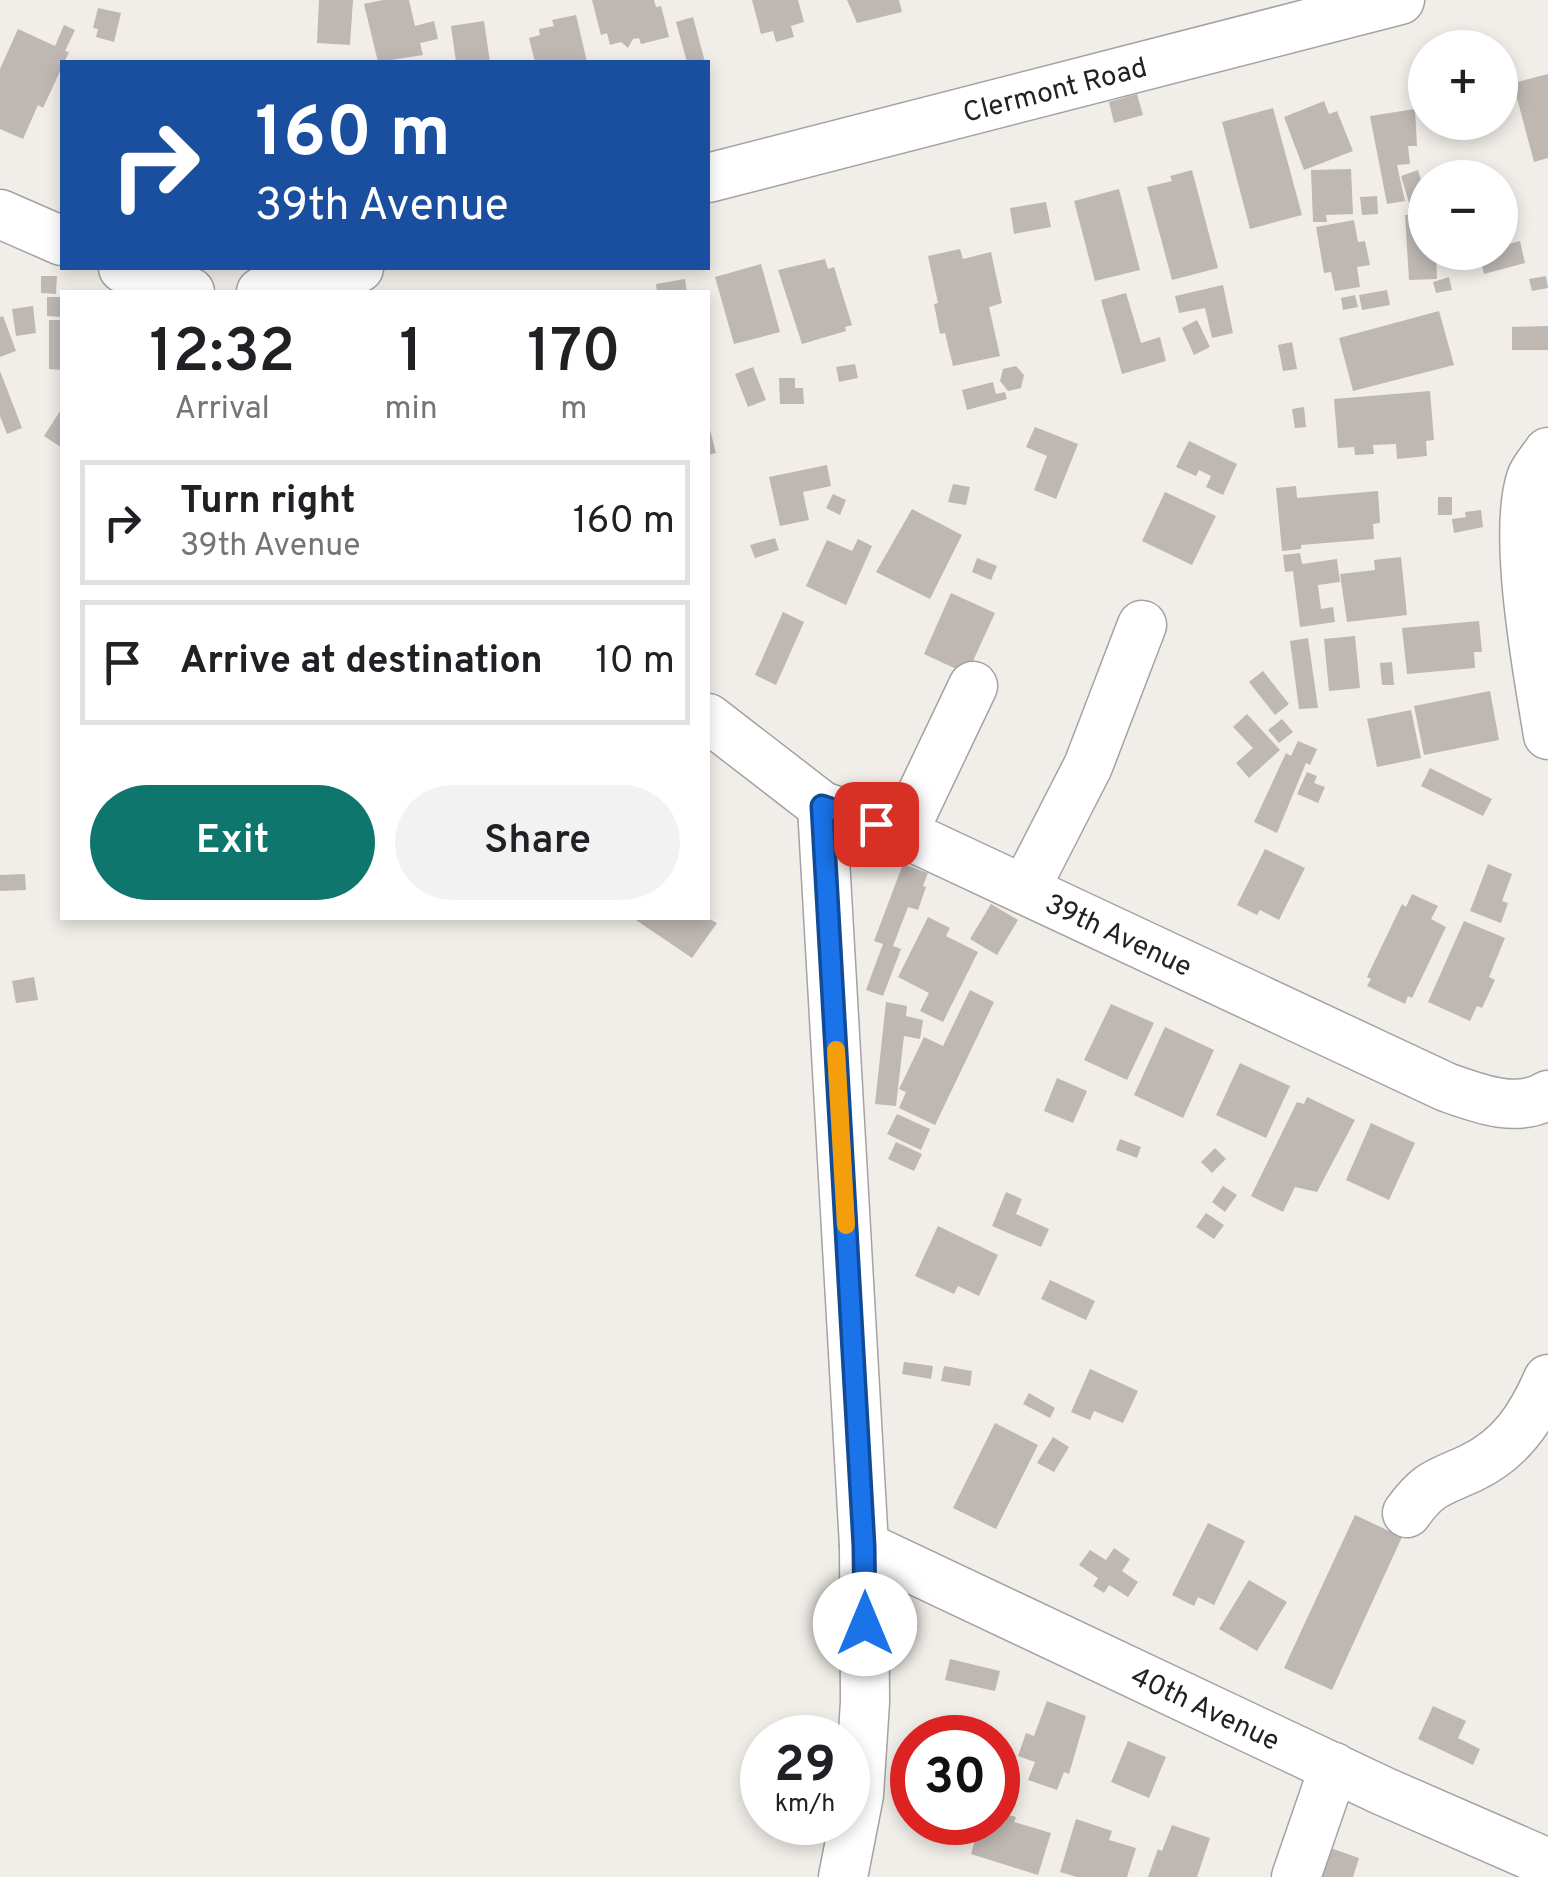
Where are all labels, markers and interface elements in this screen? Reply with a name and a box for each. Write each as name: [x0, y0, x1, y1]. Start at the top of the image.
map controls: [1408, 30, 1518, 270]
button: +: [1408, 30, 1518, 140]
street label: Clermont Road: [960, 51, 1151, 133]
text: 160 m: [255, 92, 451, 181]
icon: right: [90, 100, 220, 230]
button: −: [1408, 160, 1518, 270]
text: 39th Avenue: [255, 179, 509, 236]
text: 12:32: [149, 317, 295, 393]
text: 1: [399, 317, 423, 393]
text: 170: [527, 317, 621, 393]
text: Arrival: [175, 390, 270, 430]
text: min: [384, 390, 438, 430]
text: m: [560, 390, 587, 430]
text: Turn right: [180, 478, 355, 527]
icon: right: [95, 495, 150, 550]
text: 160 m: [573, 498, 675, 547]
text: 39th Avenue: [180, 527, 360, 567]
icon: arrive: [95, 635, 150, 690]
text: Arrive at destination: [180, 638, 543, 687]
text: 10 m: [595, 638, 675, 687]
pin: [834, 782, 919, 867]
button: Exit: [90, 785, 375, 900]
button: Share: [395, 785, 680, 900]
icon: arrive: [849, 797, 904, 852]
street label: 39th Avenue: [1039, 887, 1197, 987]
position arrow: [813, 1572, 917, 1676]
street label: 40th Avenue: [1124, 1660, 1285, 1761]
speed limit sign: 30: [890, 1715, 1020, 1845]
text: 29: [774, 1736, 836, 1799]
text: km/h: [775, 1789, 835, 1821]

